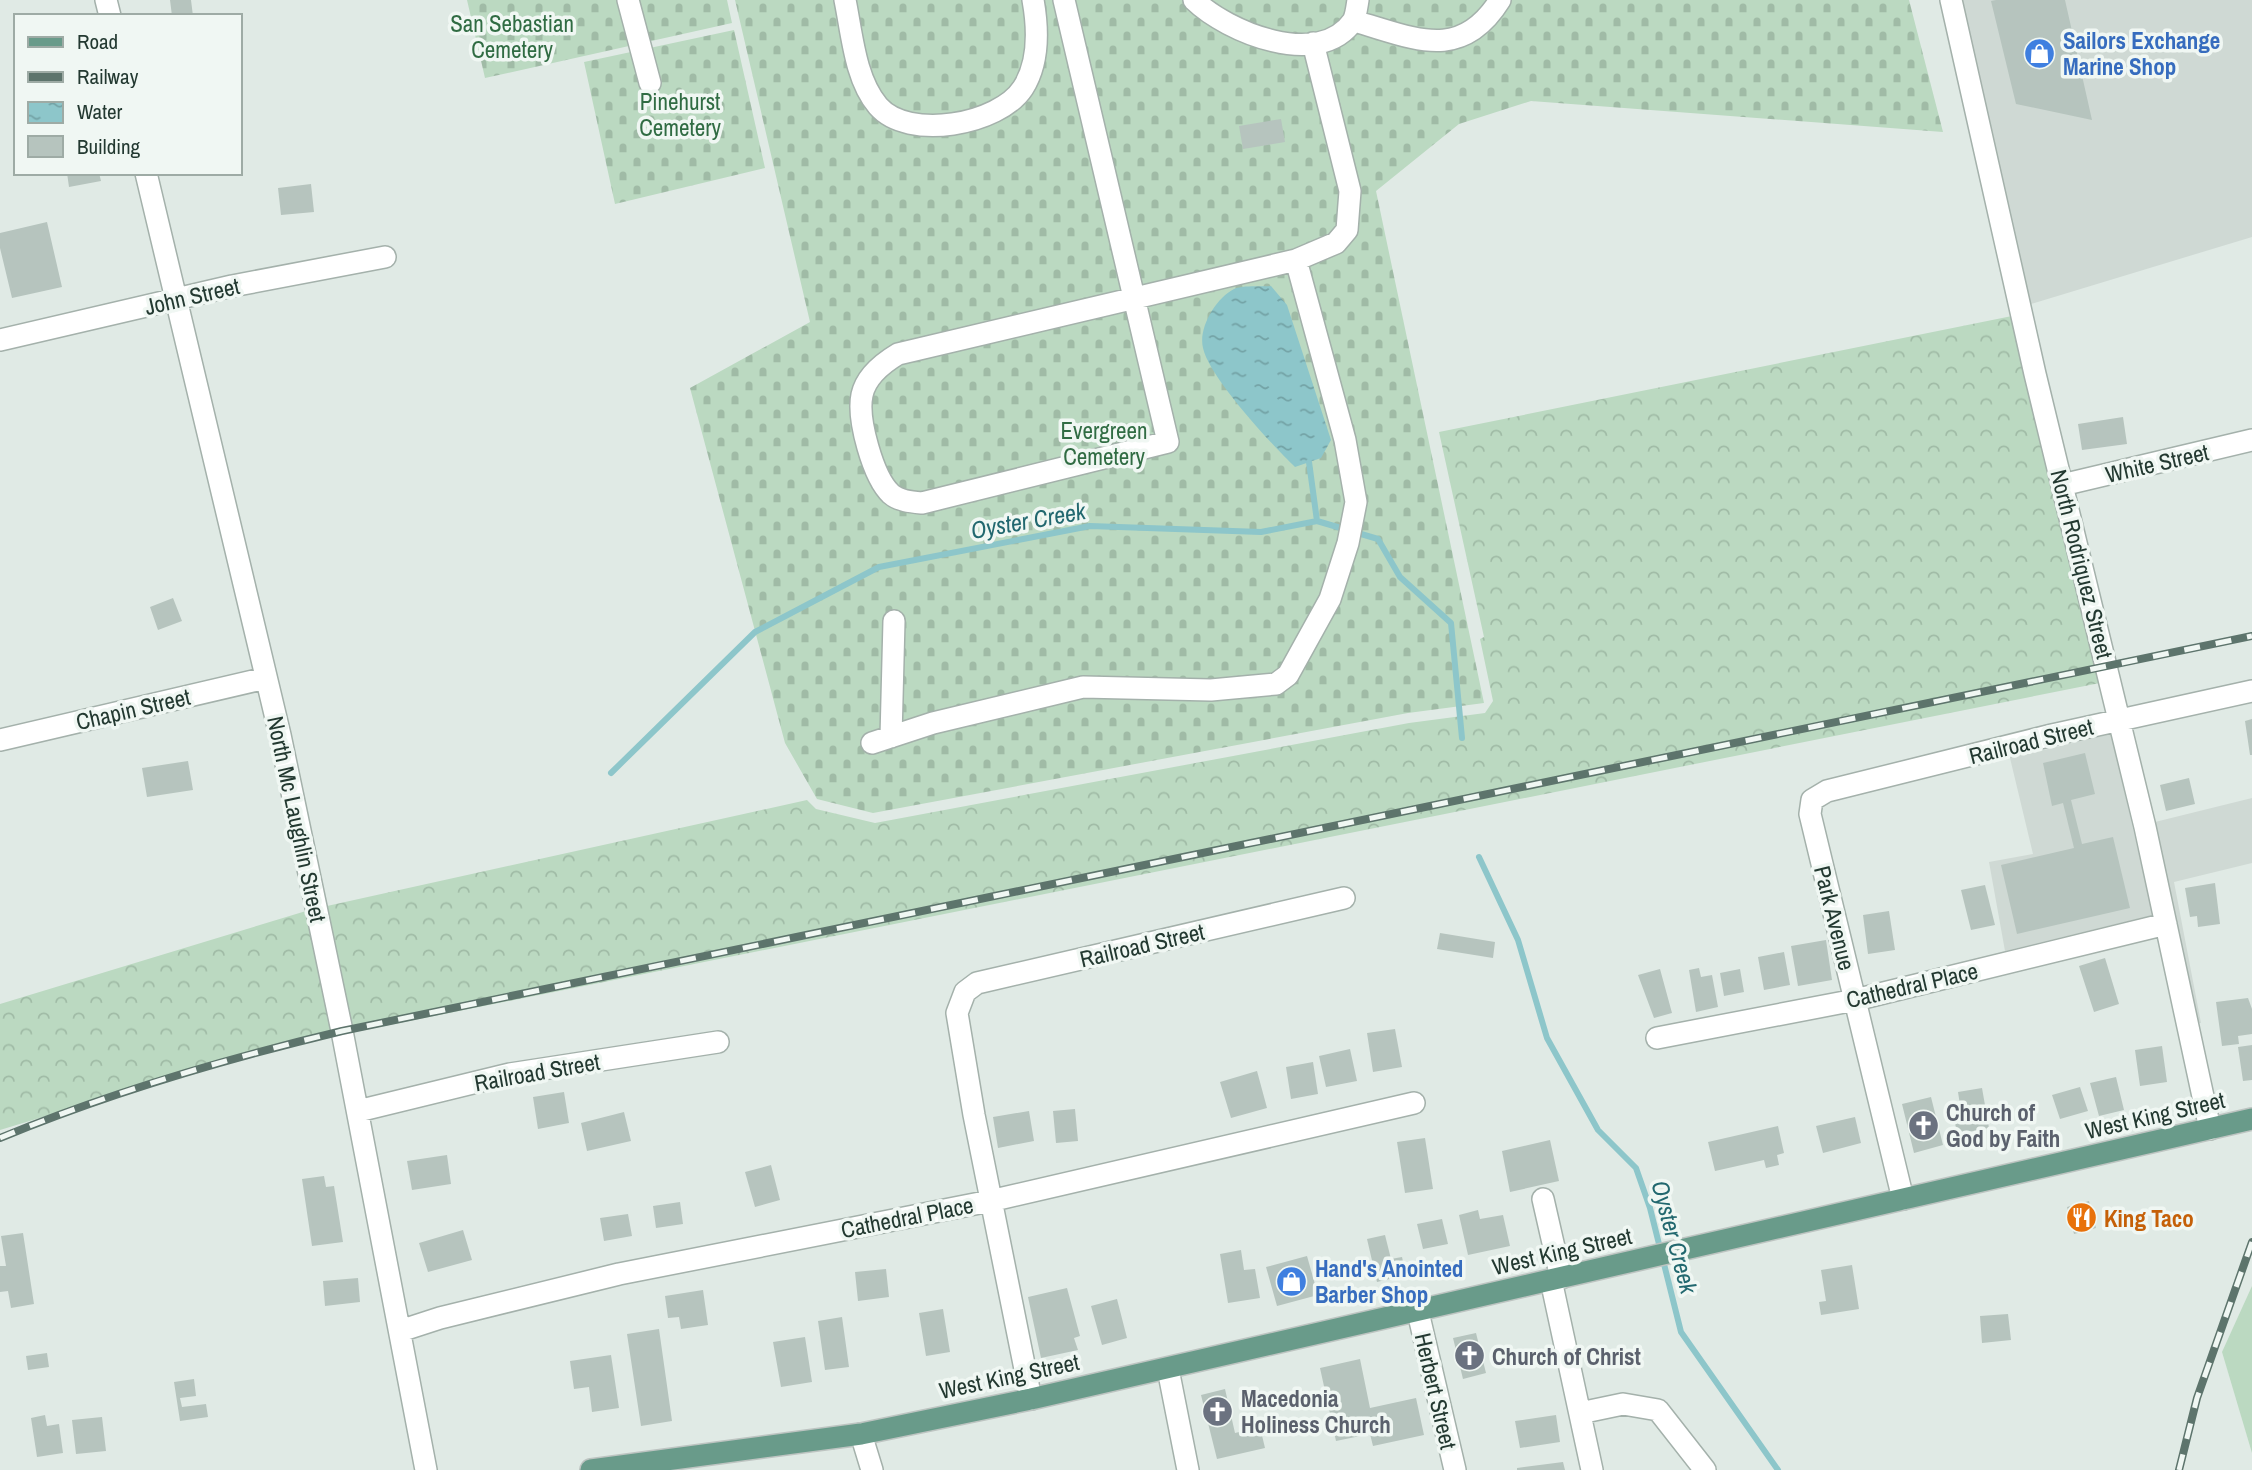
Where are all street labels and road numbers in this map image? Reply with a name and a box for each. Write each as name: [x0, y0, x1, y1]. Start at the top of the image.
street label: John Street: [142, 270, 242, 322]
street label: White Street: [2102, 436, 2212, 490]
street label: North Rodriquez Street: [2044, 466, 2120, 662]
street label: Chapin Street: [73, 681, 193, 737]
street label: Railroad Street: [1966, 711, 2096, 771]
street label: North Mc Laughlin Street: [260, 713, 334, 925]
street label: Park Avenue: [1807, 863, 1863, 973]
street label: Railroad Street: [1077, 916, 1207, 974]
street label: Cathedral Place: [1843, 955, 1981, 1015]
street label: Railroad Street: [472, 1046, 602, 1098]
street label: West King Street: [2082, 1084, 2228, 1146]
street label: Cathedral Place: [838, 1189, 976, 1245]
street label: West King Street: [1489, 1220, 1635, 1282]
street label: Herbert Street: [1408, 1330, 1464, 1452]
street label: West King Street: [936, 1346, 1082, 1406]

